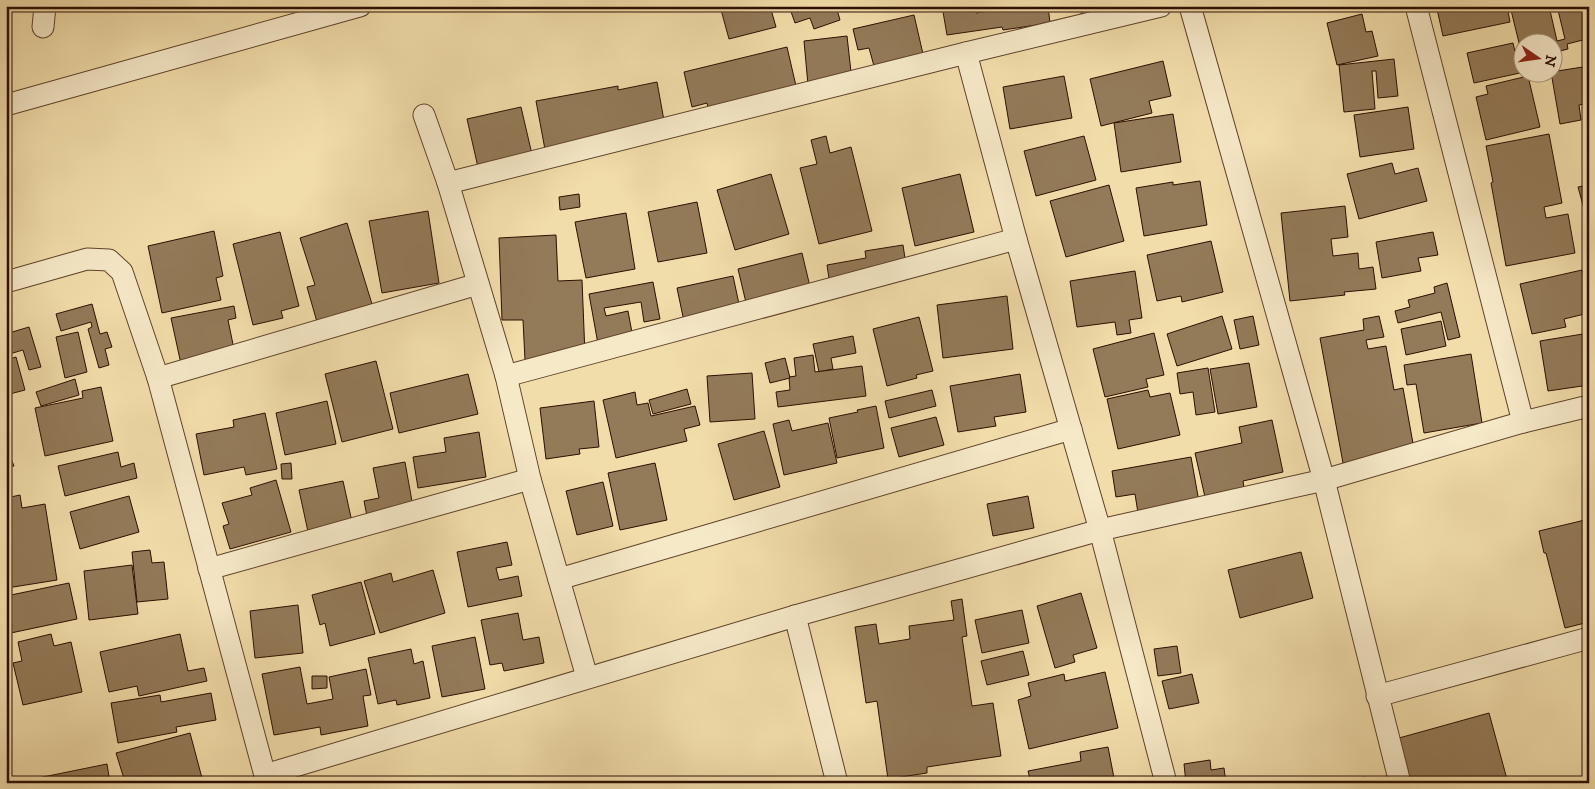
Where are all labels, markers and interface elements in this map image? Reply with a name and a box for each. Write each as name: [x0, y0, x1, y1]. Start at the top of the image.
north arrow: [1512, 32, 1562, 82]
text: N: [1540, 53, 1560, 69]

